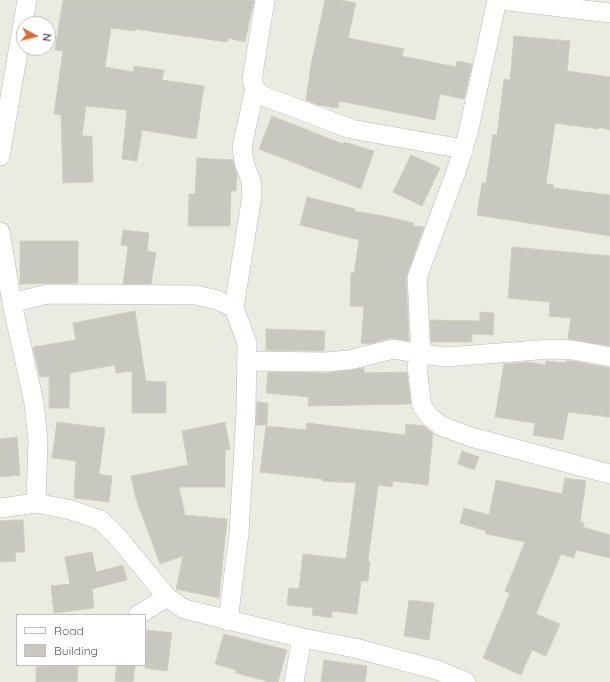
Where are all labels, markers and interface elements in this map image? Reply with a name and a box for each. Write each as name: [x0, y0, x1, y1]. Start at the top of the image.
north arrow: [16, 16, 56, 56]
text: N: [39, 32, 54, 42]
legend: [16, 614, 146, 666]
text: Road: [54, 623, 84, 638]
text: Building: [54, 643, 98, 658]

